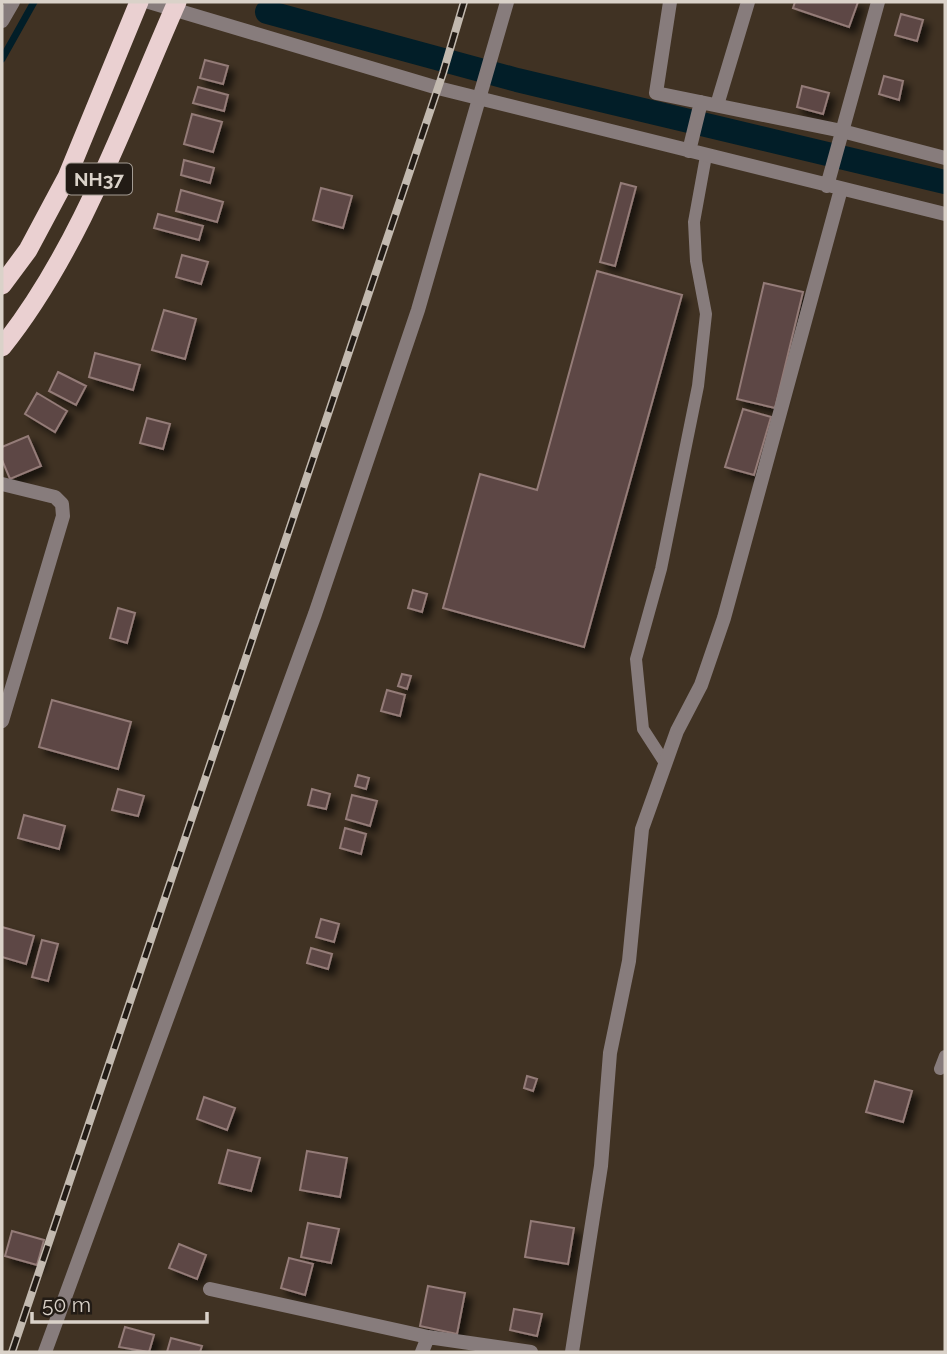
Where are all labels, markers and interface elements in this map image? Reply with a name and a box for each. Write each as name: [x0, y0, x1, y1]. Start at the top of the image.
road number: NH37: [66, 164, 132, 195]
scale bar: [32, 1280, 206, 1324]
text: 50 m: [42, 1292, 91, 1317]

